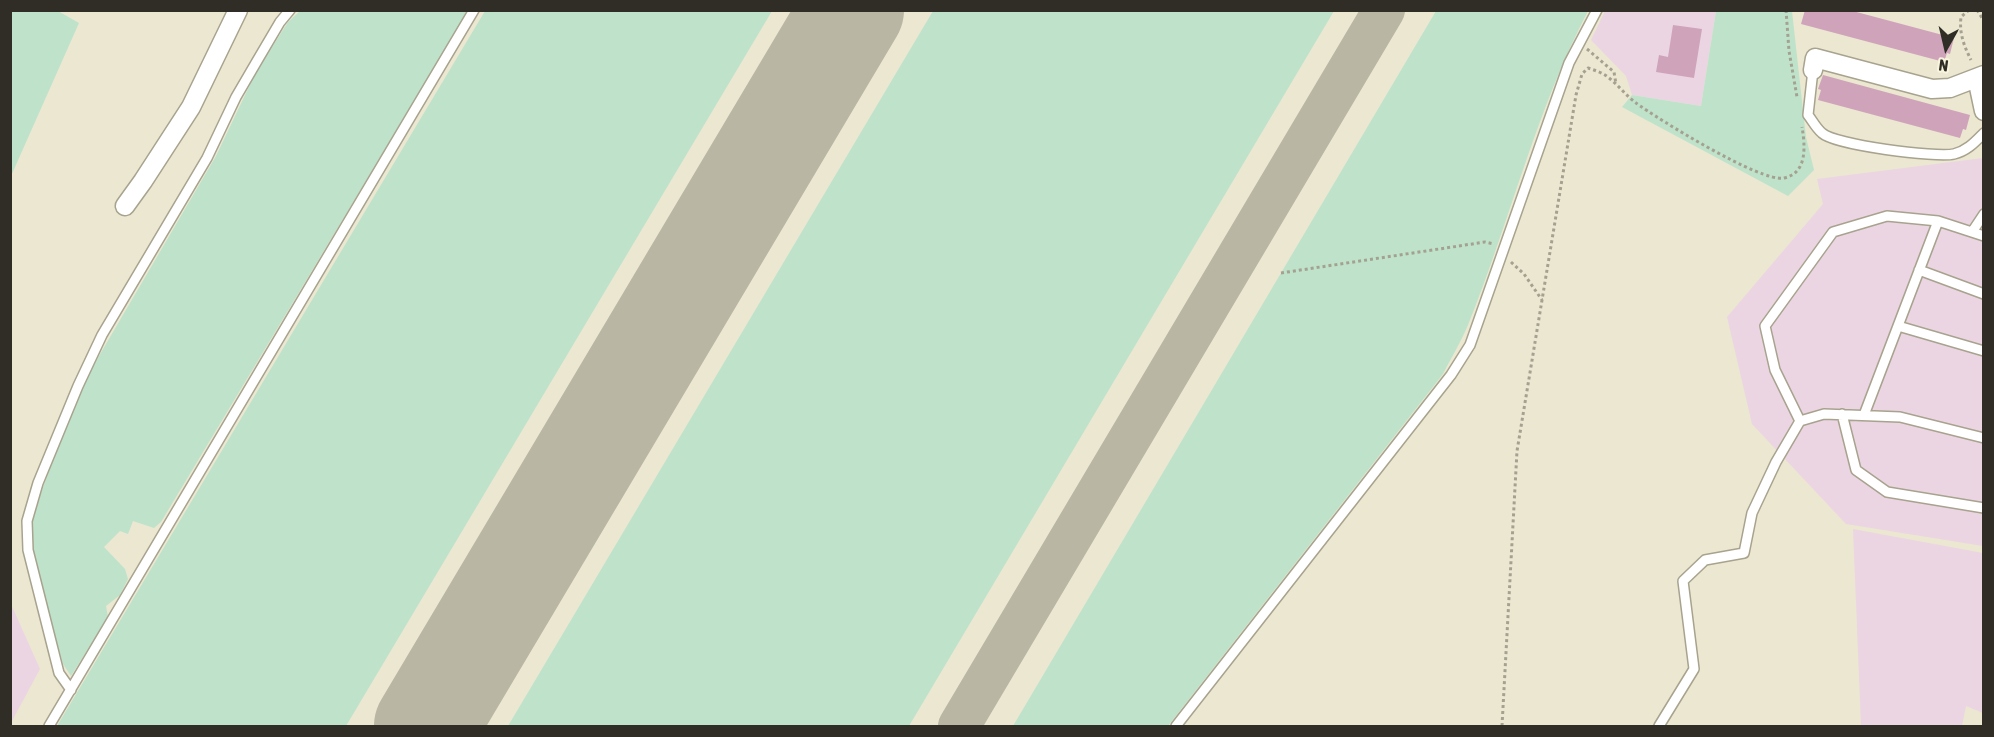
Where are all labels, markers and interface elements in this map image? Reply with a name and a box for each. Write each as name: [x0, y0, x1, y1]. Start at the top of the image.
north arrow: [1916, 18, 1976, 78]
text: N: [1938, 56, 1949, 75]

